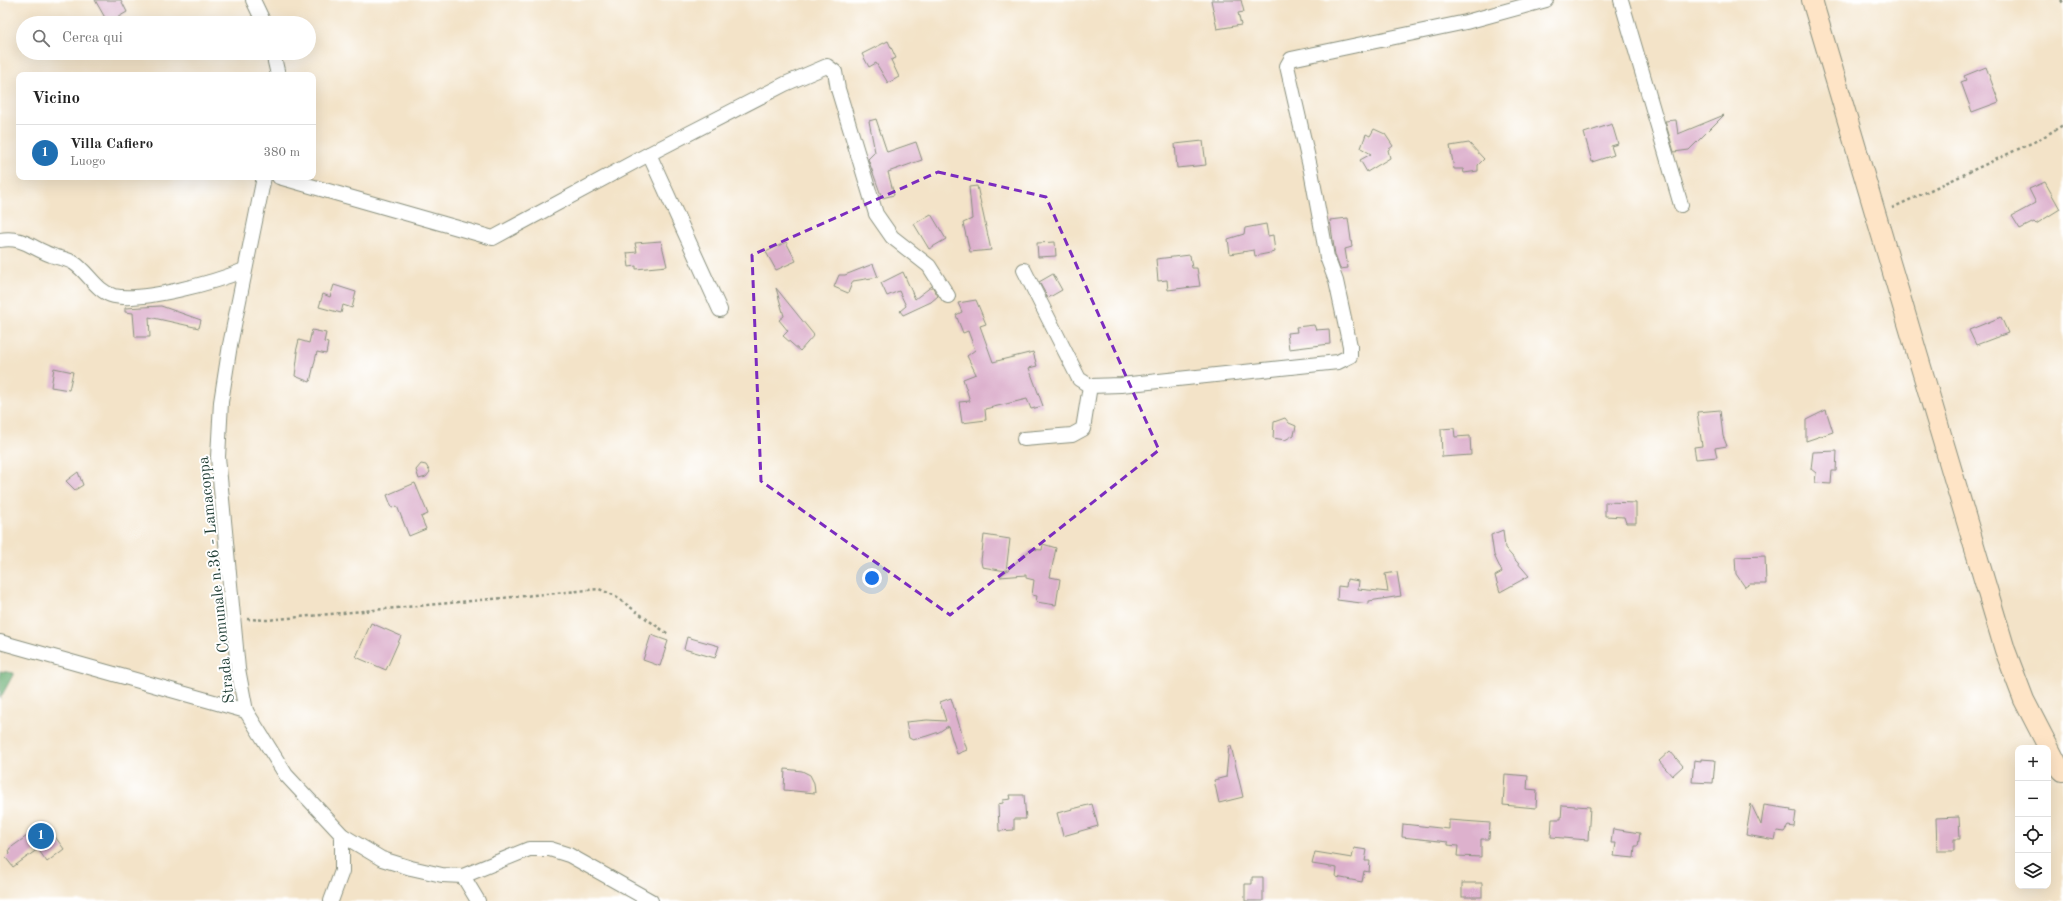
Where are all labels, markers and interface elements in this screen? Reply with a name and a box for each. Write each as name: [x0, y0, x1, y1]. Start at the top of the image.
search box: [16, 16, 316, 60]
icon: search: [30, 27, 52, 49]
text: Cerca qui: [62, 31, 123, 46]
text: Vicino: [32, 90, 80, 107]
text: Villa Cafiero: [70, 137, 153, 152]
text: 1: [41, 146, 49, 159]
text: 380 m: [263, 146, 300, 159]
text: Luogo: [70, 155, 106, 168]
street label: Strada Comunale n.36 - Lamacoppa: [196, 455, 238, 704]
your location: [862, 568, 882, 588]
map controls: [2015, 745, 2051, 889]
button: +: [2015, 745, 2051, 781]
button: −: [2015, 781, 2051, 817]
button: locate: [2015, 817, 2051, 853]
pin: 1: [28, 821, 54, 851]
button: layers: [2015, 853, 2051, 889]

